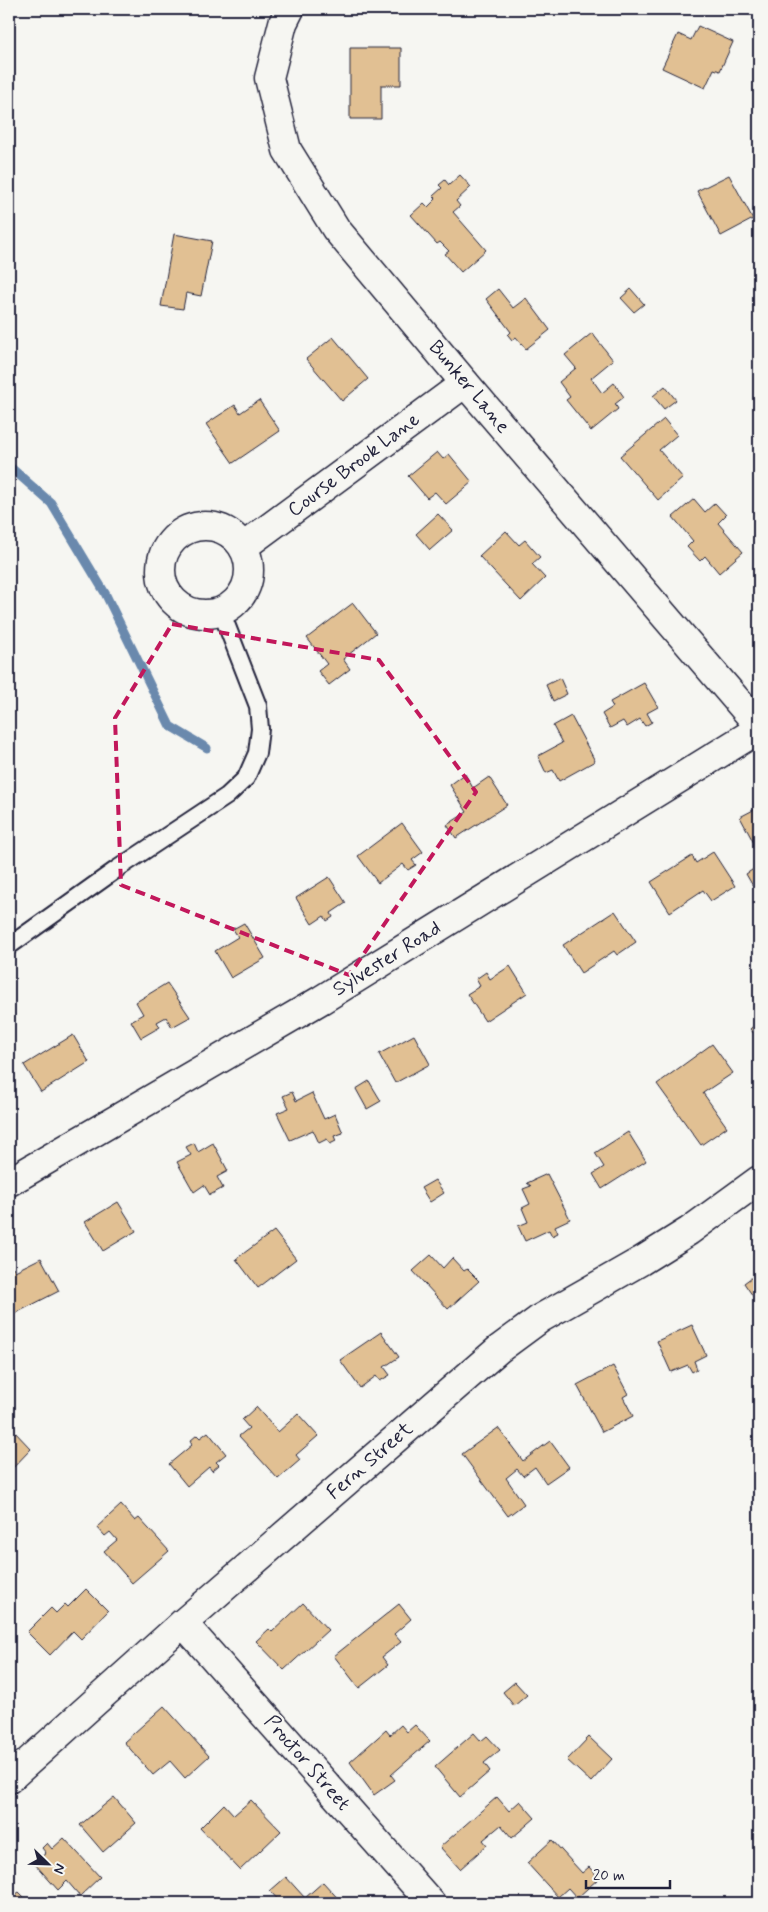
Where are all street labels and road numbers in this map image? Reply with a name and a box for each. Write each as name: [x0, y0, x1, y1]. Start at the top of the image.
street label: Bunker Lane: [422, 335, 516, 439]
street label: Course Brook Lane: [282, 406, 426, 524]
street label: Sylvester Road: [328, 915, 446, 1003]
street label: Fern Street: [321, 1416, 419, 1506]
street label: Proctor Street: [258, 1709, 356, 1817]

